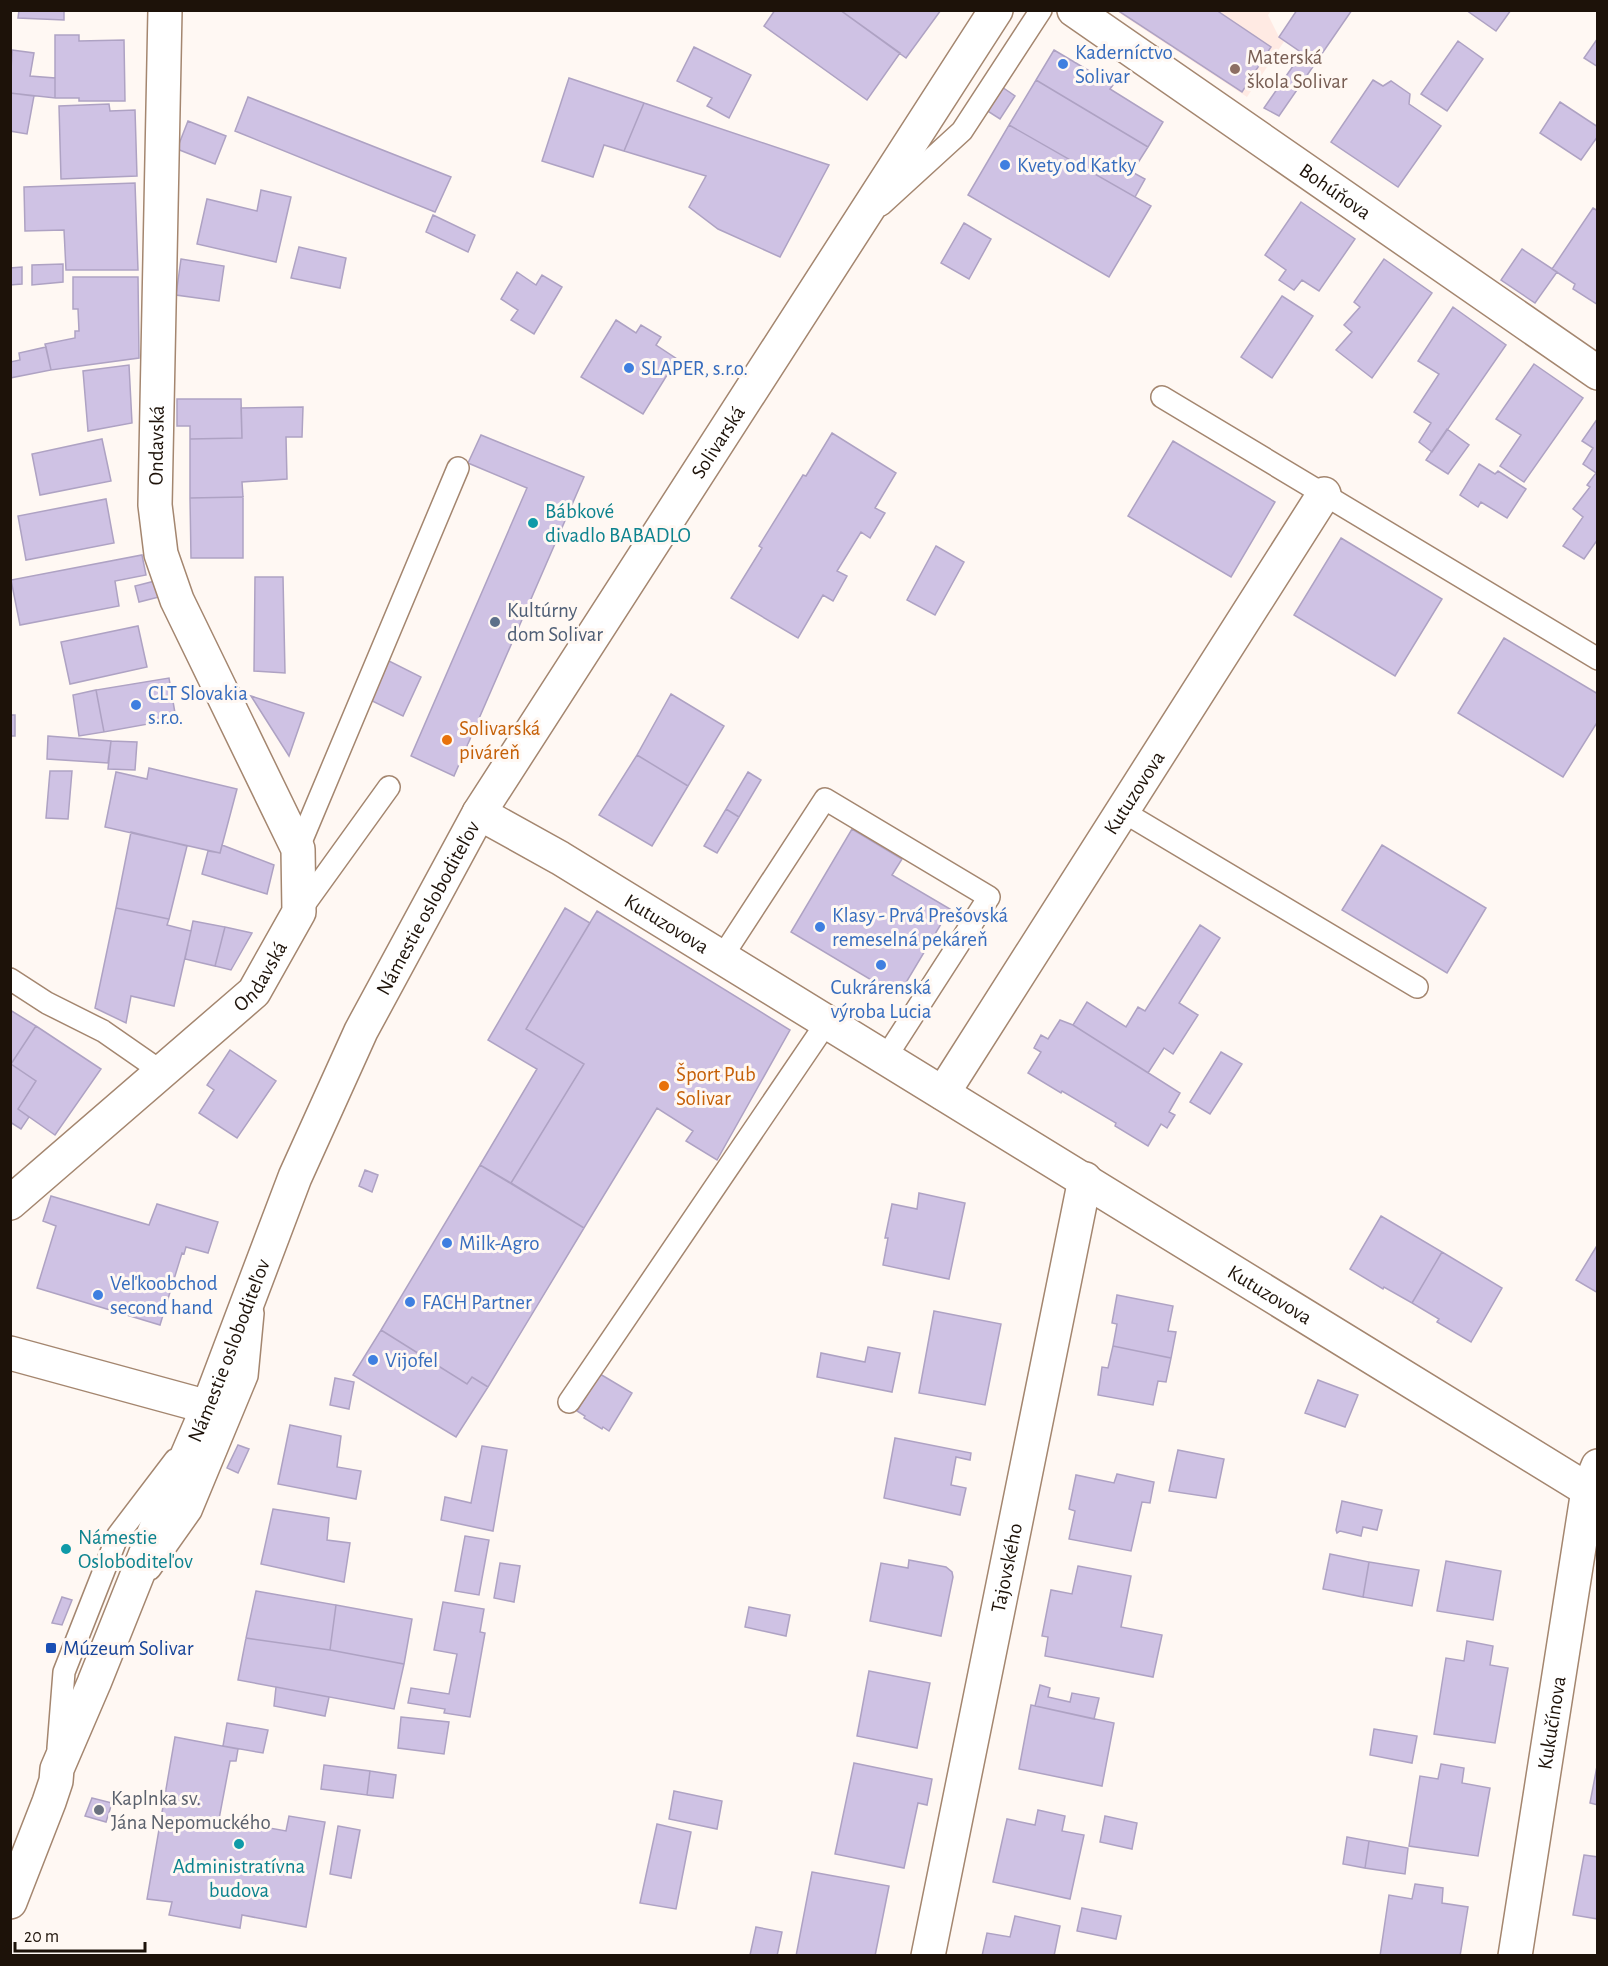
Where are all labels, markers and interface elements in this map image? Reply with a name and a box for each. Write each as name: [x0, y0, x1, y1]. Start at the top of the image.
place label: Kaderníctvo Solivar: [1075, 42, 1173, 87]
place label: Materská škola Solivar: [1247, 47, 1348, 92]
marker: Kaderníctvo Solivar: [1056, 57, 1070, 71]
marker: Materská škola Solivar: [1228, 62, 1242, 76]
place label: Kvety od Katky: [1017, 155, 1136, 176]
marker: Kvety od Katky: [998, 158, 1012, 172]
street label: Bohúňova: [1296, 159, 1375, 223]
place label: SLAPER, s.r.o.: [641, 358, 748, 379]
marker: SLAPER, s.r.o.: [622, 361, 636, 375]
street label: Solivarská: [687, 402, 749, 482]
street label: Ondavská: [145, 405, 168, 486]
place label: Bábkové divadlo BABADLO: [545, 501, 691, 546]
marker: Bábkové divadlo BABADLO: [526, 516, 540, 530]
place label: Kultúrny dom Solivar: [507, 600, 603, 645]
marker: Kultúrny dom Solivar: [488, 615, 502, 629]
place label: CLT Slovakia s.r.o.: [148, 683, 248, 728]
marker: CLT Slovakia s.r.o.: [129, 698, 143, 712]
place label: Solivarská piváreň: [459, 718, 541, 763]
marker: Solivarská piváreň: [440, 733, 454, 747]
street label: Kutuzovova: [1100, 747, 1168, 838]
street label: Námestie osloboditeľov: [372, 817, 483, 998]
street label: Kutuzovova: [621, 890, 713, 958]
place label: Klasy - Prvá Prešovská remeselná pekáreň: [832, 905, 1009, 950]
marker: Klasy - Prvá Prešovská remeselná pekáreň: [813, 920, 827, 934]
street label: Ondavská: [229, 937, 291, 1015]
marker: Cukrárenská výroba Lucia: [874, 958, 888, 972]
place label: Cukrárenská výroba Lucia: [830, 977, 932, 1022]
place label: Šport Pub Solivar: [676, 1062, 756, 1109]
marker: Šport Pub Solivar: [657, 1079, 671, 1093]
place label: Milk-Agro: [459, 1233, 540, 1254]
marker: Milk-Agro: [440, 1236, 454, 1250]
street label: Námestie osloboditeľov: [184, 1256, 274, 1445]
street label: Kutuzovova: [1224, 1261, 1316, 1328]
place label: Veľkoobchod second hand: [110, 1273, 218, 1318]
marker: Veľkoobchod second hand: [91, 1288, 105, 1302]
place label: FACH Partner: [422, 1292, 532, 1313]
marker: FACH Partner: [403, 1295, 417, 1309]
place label: Vijofel: [385, 1350, 438, 1371]
marker: Vijofel: [366, 1353, 380, 1367]
street label: Tajovského: [987, 1521, 1026, 1615]
place label: Námestie Osloboditeľov: [78, 1527, 193, 1572]
marker: Námestie Osloboditeľov: [59, 1542, 73, 1556]
place label: Múzeum Solivar: [63, 1638, 194, 1659]
marker: Múzeum Solivar: [44, 1641, 58, 1655]
street label: Kukučínova: [1534, 1674, 1569, 1771]
place label: Kaplnka sv. Jána Nepomuckého: [111, 1788, 271, 1833]
marker: Kaplnka sv. Jána Nepomuckého: [92, 1803, 106, 1817]
marker: Administratívna budova: [232, 1837, 246, 1851]
place label: Administratívna budova: [173, 1856, 305, 1901]
scale bar: [15, 1915, 146, 1953]
text: 20 m: [24, 1928, 59, 1946]

